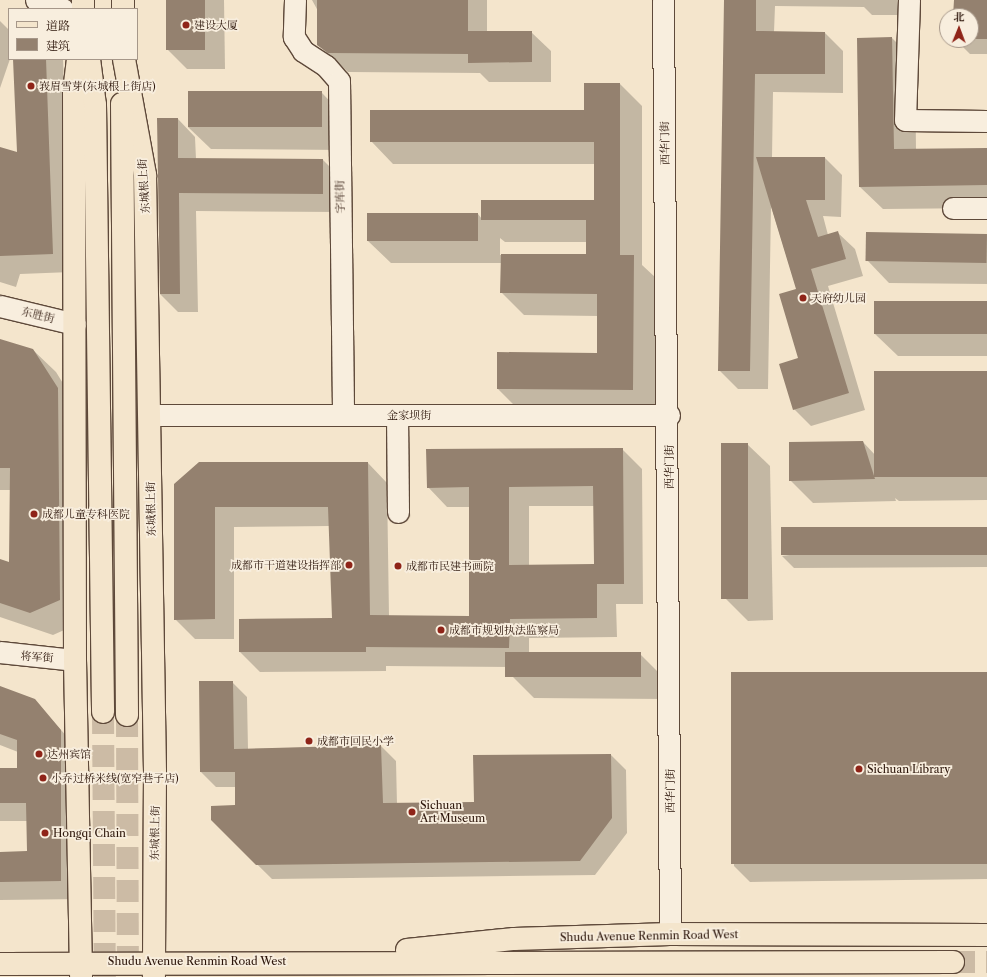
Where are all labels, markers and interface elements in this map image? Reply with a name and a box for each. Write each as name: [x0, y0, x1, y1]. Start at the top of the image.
legend: [8, 8, 138, 60]
north arrow: [939, 8, 979, 48]
text: 北: [954, 10, 965, 24]
text: 道路: [46, 18, 70, 33]
place label: 建设大厦: [194, 18, 238, 32]
marker: 建设大厦: [181, 20, 191, 30]
text: 建筑: [46, 38, 70, 53]
place label: 峩眉雪芽(东城根上街店): [39, 79, 156, 93]
marker: 峩眉雪芽(东城根上街店): [26, 81, 36, 91]
street label: 西华门街: [658, 121, 672, 165]
street label: 东城根上街: [135, 158, 153, 214]
street label: 字库街: [333, 180, 347, 214]
place label: 天府幼儿园: [811, 291, 866, 305]
marker: 天府幼儿园: [798, 293, 808, 303]
street label: 东胜街: [20, 305, 56, 325]
street label: 金家坝街: [387, 408, 431, 422]
street label: 西华门街: [662, 445, 676, 489]
street label: 东城根上街: [144, 481, 158, 537]
place label: 成都儿童专科医院: [42, 507, 130, 521]
marker: 成都儿童专科医院: [29, 509, 39, 519]
place label: 成都市干道建设指挥部: [231, 558, 341, 572]
place label: 成都市民建书画院: [406, 559, 494, 573]
marker: 成都市干道建设指挥部: [344, 560, 354, 570]
marker: 成都市民建书画院: [393, 561, 403, 571]
place label: 成都市规划执法监察局: [449, 623, 559, 637]
marker: 成都市规划执法监察局: [436, 625, 446, 635]
street label: 将军街: [20, 649, 54, 665]
place label: 成都市回民小学: [317, 734, 394, 748]
marker: 成都市回民小学: [304, 736, 314, 746]
place label: 达州宾馆: [47, 747, 91, 761]
marker: 达州宾馆: [34, 749, 44, 759]
place label: Sichuan Library: [867, 762, 950, 776]
marker: Sichuan Library: [854, 764, 864, 774]
street label: 西华门街: [663, 769, 677, 813]
place label: 小乔过桥米线(宽窄巷子店): [51, 771, 179, 785]
marker: 小乔过桥米线(宽窄巷子店): [38, 773, 48, 783]
place label: Sichuan Art Museum: [420, 799, 485, 825]
street label: 东城根上街: [148, 805, 162, 861]
marker: Sichuan Art Museum: [407, 807, 417, 817]
place label: Hongqi Chain: [53, 826, 126, 840]
marker: Hongqi Chain: [40, 828, 50, 838]
street label: Shudu Avenue Renmin Road West: [559, 928, 739, 944]
street label: Shudu Avenue Renmin Road West: [107, 954, 287, 968]

